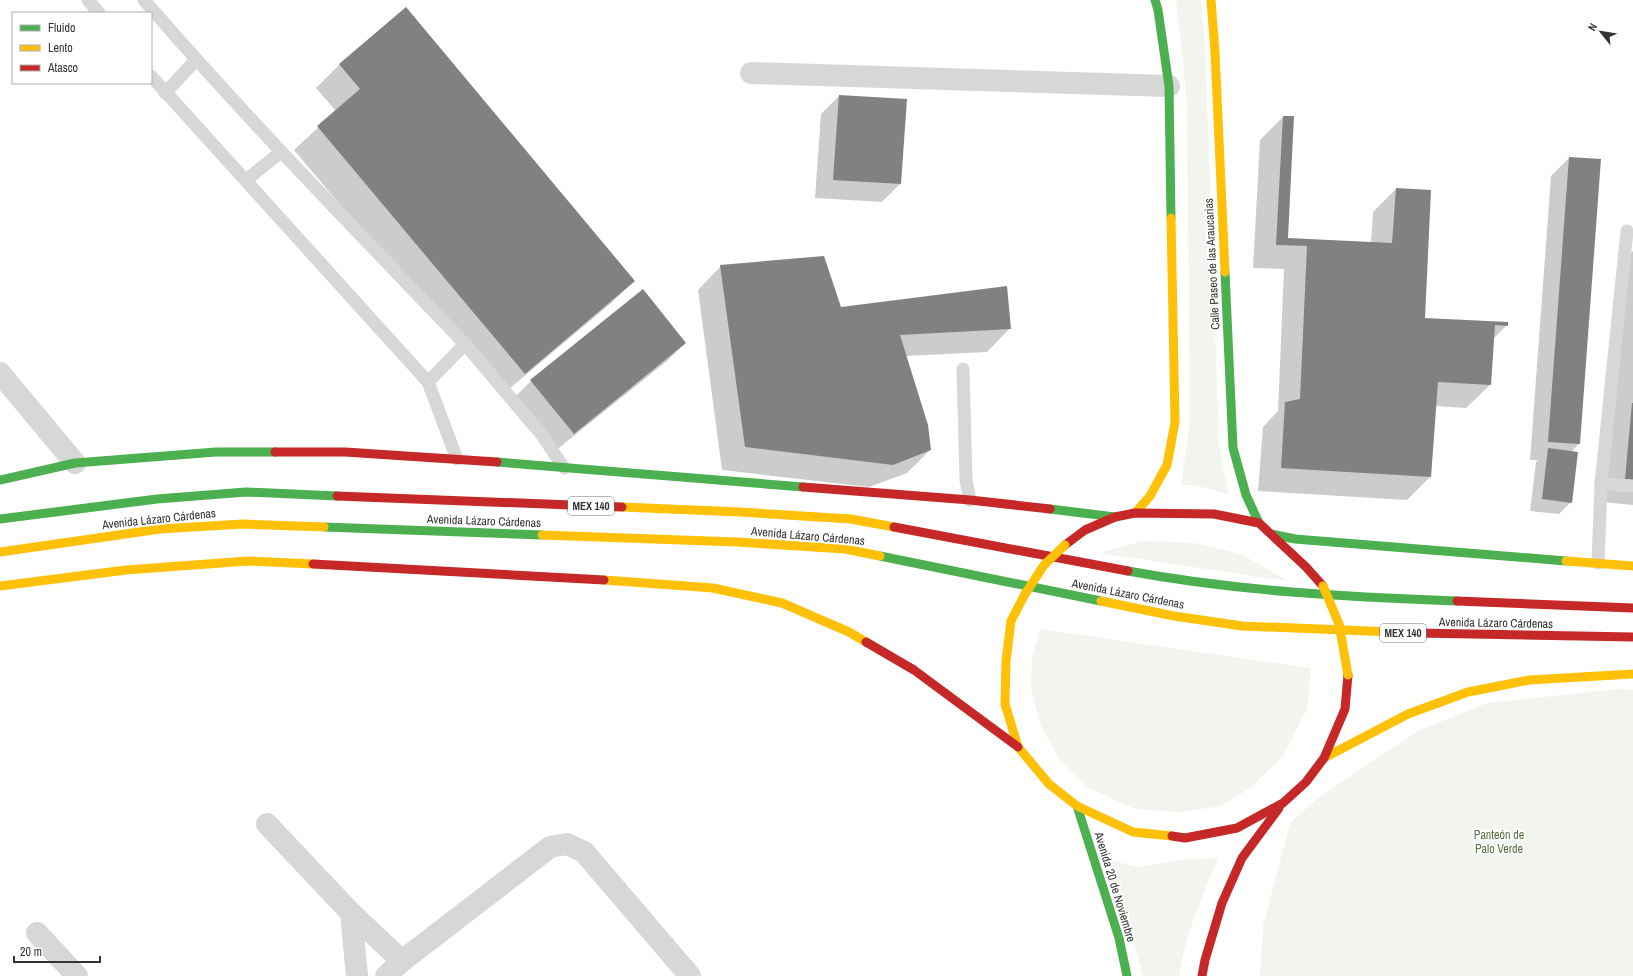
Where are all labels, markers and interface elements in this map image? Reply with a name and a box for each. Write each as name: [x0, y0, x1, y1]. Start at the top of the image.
legend: [12, 12, 152, 84]
north arrow: [1581, 12, 1621, 52]
text: Fluido: [48, 20, 75, 36]
text: N: [1585, 21, 1600, 33]
text: Lento: [48, 40, 73, 56]
text: Atasco: [47, 60, 78, 76]
street label: Calle Paseo de las Araucarias: [1201, 198, 1223, 330]
road number: MEX 140: [568, 497, 614, 515]
street label: Avenida Lázaro Cárdenas: [100, 505, 217, 533]
street label: Avenida Lázaro Cárdenas: [426, 511, 541, 531]
street label: Avenida Lázaro Cárdenas: [749, 523, 866, 549]
street label: Avenida Lázaro Cárdenas: [1069, 575, 1186, 613]
street label: Avenida Lázaro Cárdenas: [1438, 614, 1553, 632]
road number: MEX 140: [1380, 624, 1426, 642]
park label: Panteón de Palo Verde: [1474, 827, 1524, 857]
street label: Avenida 20 de Noviembre: [1090, 829, 1139, 944]
scale bar: [14, 938, 100, 964]
text: 20 m: [20, 944, 42, 960]

